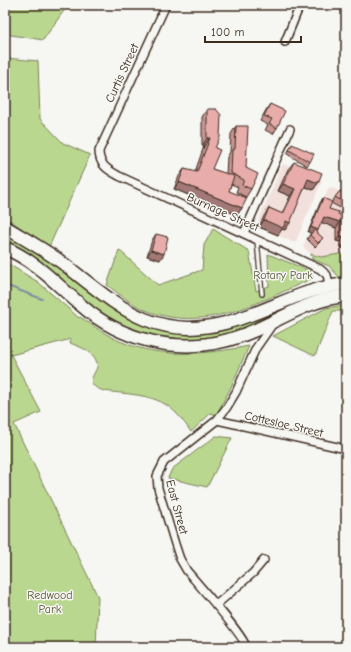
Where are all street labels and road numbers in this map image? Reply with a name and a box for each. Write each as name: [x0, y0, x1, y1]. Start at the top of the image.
street label: Curtis Street: [102, 41, 142, 105]
street label: Burnage Street: [185, 190, 262, 234]
street label: Cottesloe Street: [243, 408, 325, 440]
street label: East Street: [163, 478, 191, 536]

